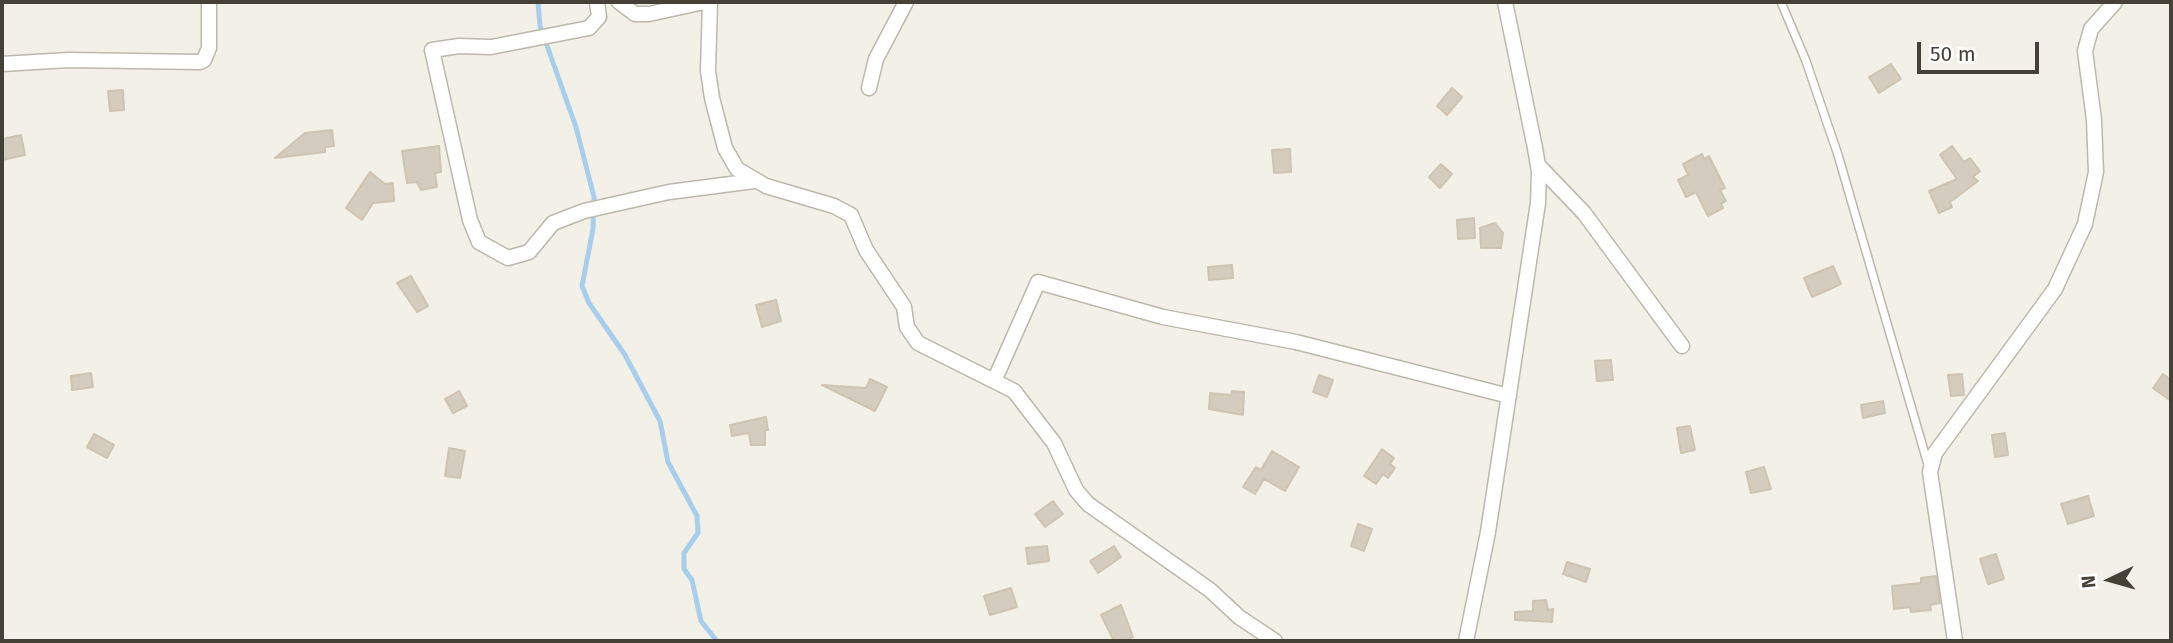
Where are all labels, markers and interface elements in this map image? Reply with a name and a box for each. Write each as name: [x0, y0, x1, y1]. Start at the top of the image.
scale bar: [1921, 28, 2044, 72]
text: 50 m: [1930, 41, 1976, 67]
north arrow: [2075, 545, 2145, 615]
text: N: [2077, 575, 2101, 589]

